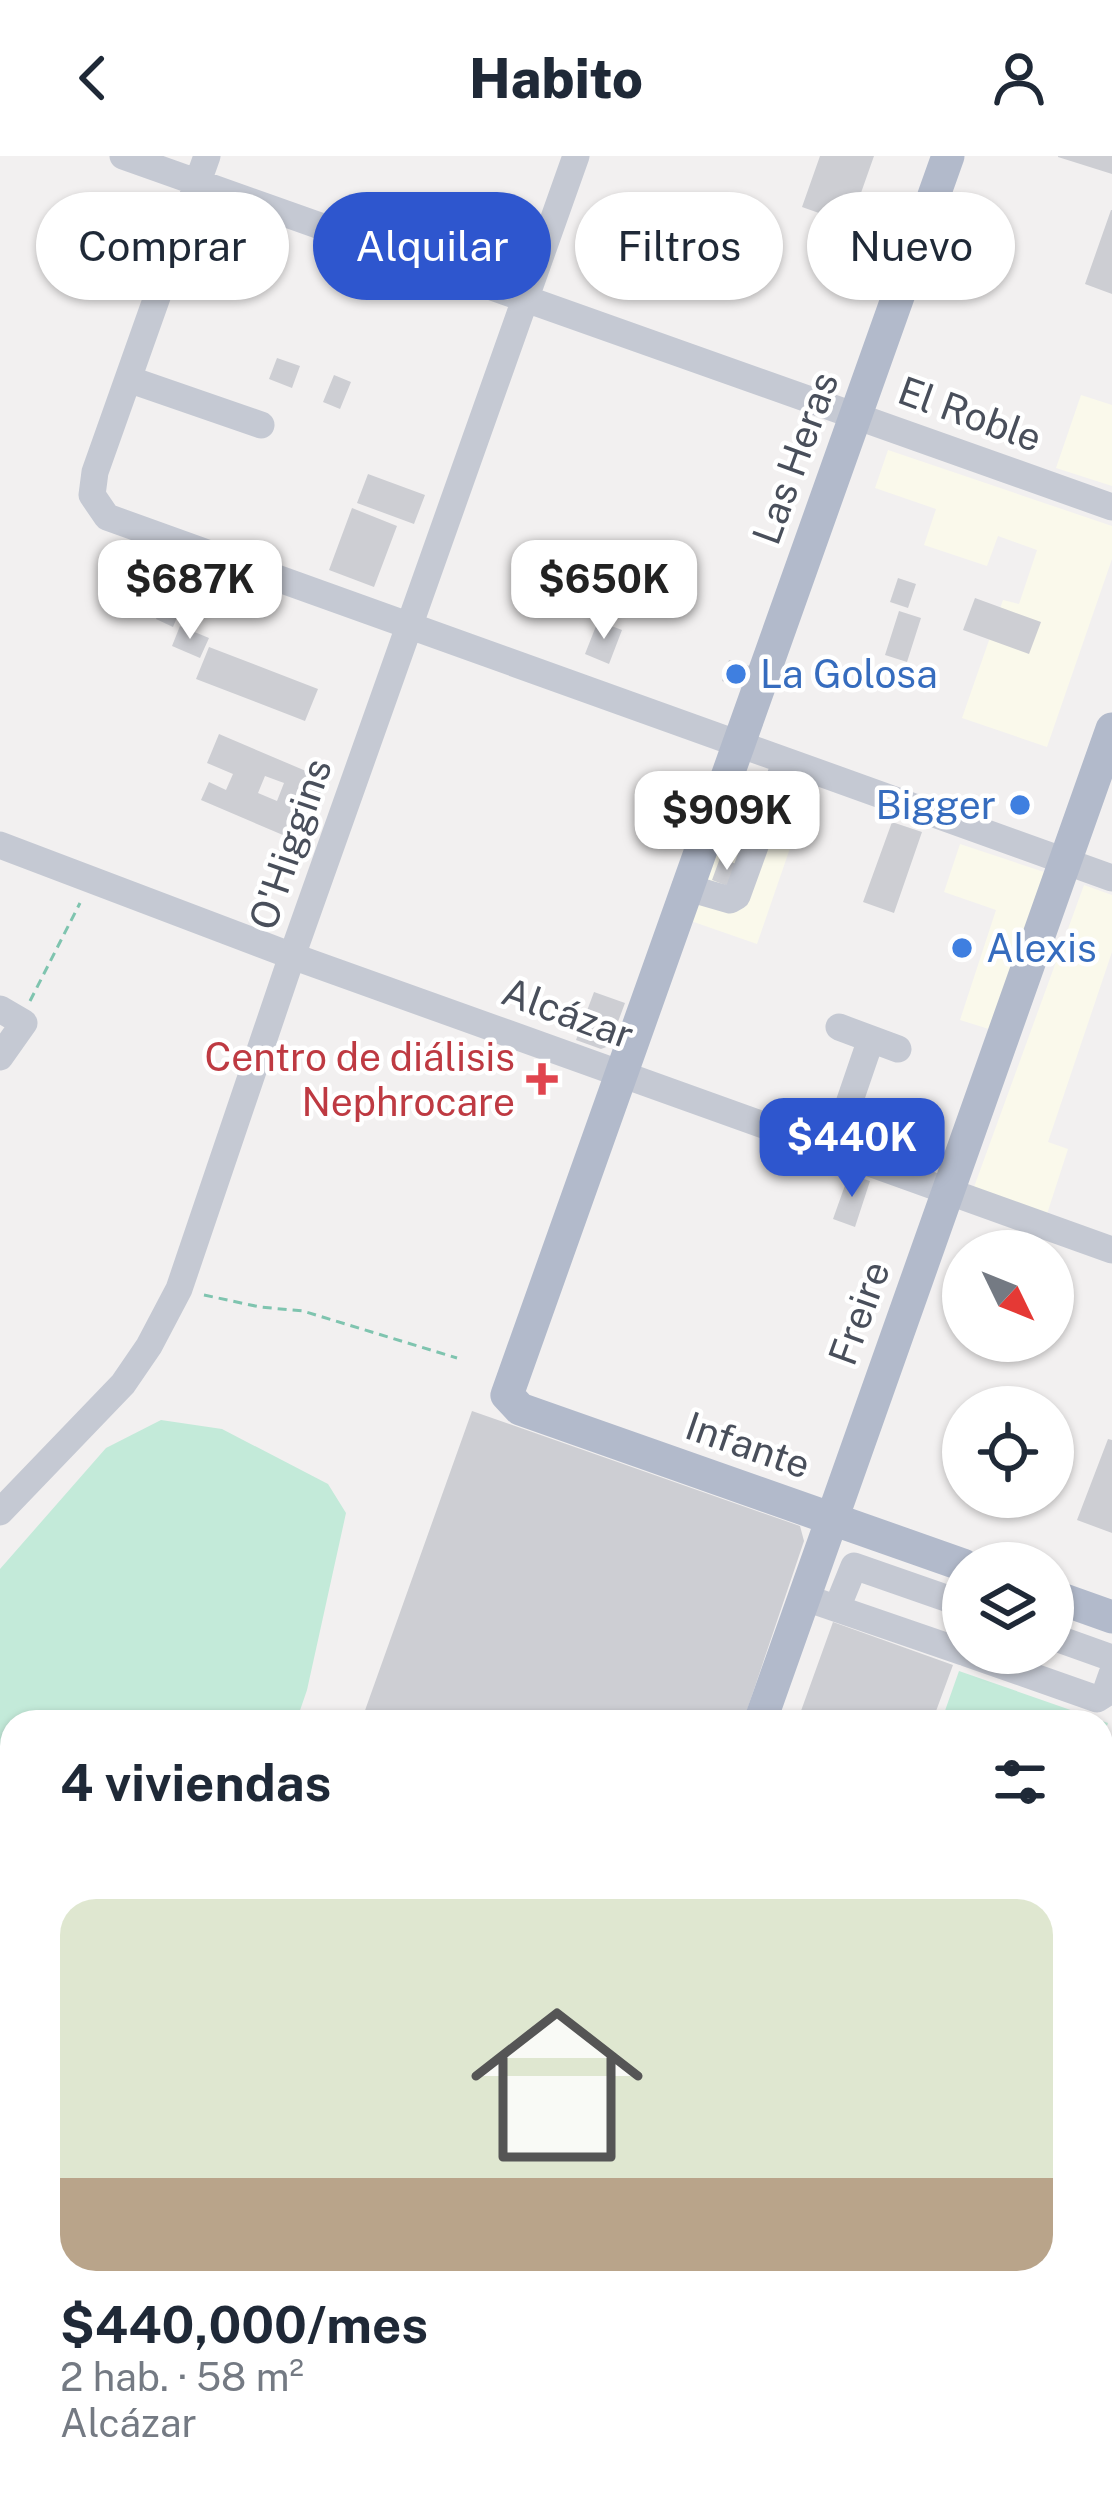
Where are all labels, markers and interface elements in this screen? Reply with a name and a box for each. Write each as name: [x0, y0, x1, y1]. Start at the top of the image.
icon: back: [60, 45, 126, 111]
icon: person: [986, 45, 1052, 111]
text: Habito: [469, 47, 643, 110]
chip: Comprar: [36, 192, 289, 300]
chip: Alquilar: [313, 192, 551, 300]
chip: Filtros: [575, 192, 783, 300]
chip: Nuevo: [807, 192, 1015, 300]
street label: Las Heras: [743, 366, 847, 550]
street label: El Roble: [892, 367, 1048, 461]
pin: $687K: [106, 540, 274, 642]
pin: $650K: [520, 540, 688, 642]
text: $687K: [125, 556, 255, 602]
text: $650K: [538, 556, 670, 602]
place label: La Golosa: [760, 651, 938, 697]
marker: La Golosa: [723, 661, 749, 687]
street label: O'Higgins: [239, 752, 341, 936]
pin: $909K: [643, 771, 811, 873]
place label: Bigger: [876, 782, 996, 828]
text: $909K: [662, 787, 792, 833]
marker: Bigger: [1007, 792, 1033, 818]
place label: Alexis: [986, 925, 1097, 971]
marker: Alexis: [949, 935, 975, 961]
street label: Alcázar: [496, 968, 640, 1058]
place label: Centro de diálisis Nephrocare: [204, 1034, 515, 1125]
marker: Centro de diálisis Nephrocare: [526, 1063, 558, 1095]
pin: $440K: [768, 1098, 936, 1200]
text: $440K: [787, 1114, 917, 1160]
north arrow: [942, 1230, 1074, 1362]
map controls: [942, 1230, 1074, 1674]
street label: Freire: [819, 1255, 899, 1371]
button: locate: [942, 1386, 1074, 1518]
street label: Infante: [680, 1402, 816, 1488]
button: layers: [942, 1542, 1074, 1674]
icon: filters: [987, 1749, 1053, 1815]
text: 4 viviendas: [60, 1753, 331, 1812]
icon: home: [449, 1977, 665, 2193]
text: $440,000/mes: [60, 2295, 428, 2354]
text: 2 hab. · 58 m²: [60, 2354, 304, 2400]
text: Alcázar: [60, 2400, 197, 2446]

